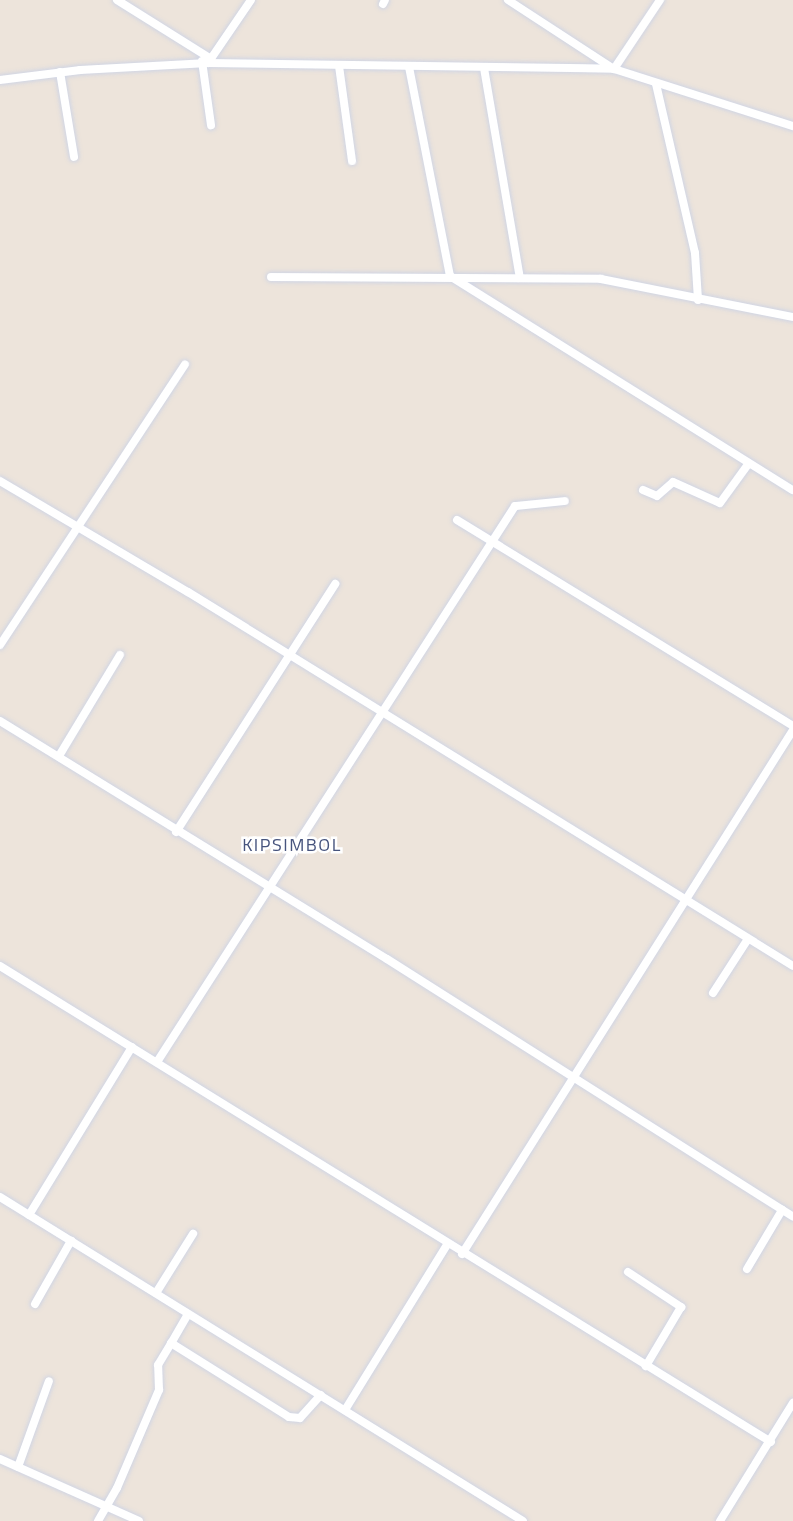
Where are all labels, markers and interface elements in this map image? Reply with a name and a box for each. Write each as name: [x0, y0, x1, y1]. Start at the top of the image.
district label: KIPSIMBOL: [242, 834, 342, 856]

